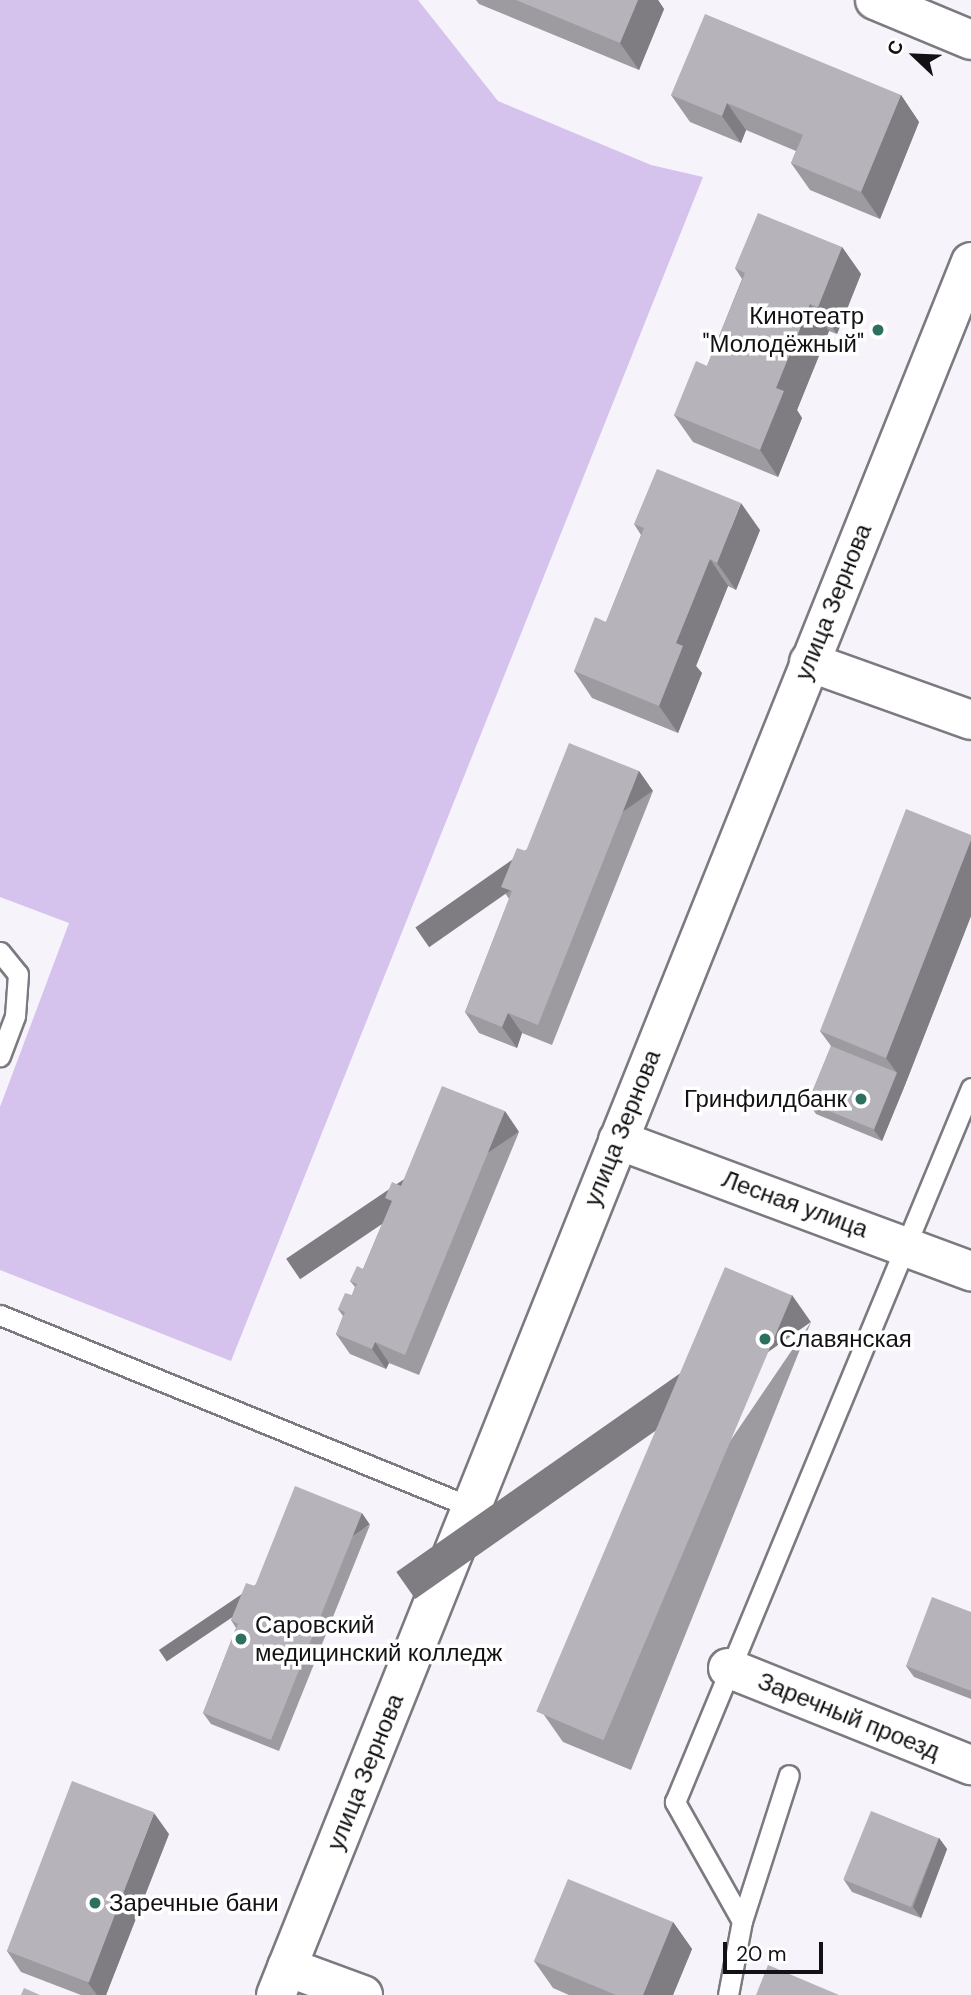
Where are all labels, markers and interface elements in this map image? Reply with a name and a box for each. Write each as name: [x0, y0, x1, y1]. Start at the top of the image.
north arrow: [880, 21, 950, 91]
text: С: [881, 36, 909, 59]
place label: Кинотеатр "Молодёжный": [703, 302, 864, 358]
marker: Кинотеатр "Молодёжный": [870, 322, 886, 338]
street label: улица Зернова: [789, 520, 877, 684]
street label: улица Зернова: [578, 1046, 666, 1210]
place label: Гринфилдбанк: [684, 1085, 847, 1113]
marker: Гринфилдбанк: [853, 1091, 869, 1107]
street label: Лесная улица: [718, 1164, 872, 1244]
place label: Славянская: [779, 1325, 912, 1353]
marker: Славянская: [757, 1331, 773, 1347]
place label: Саровский медицинский колледж: [255, 1611, 502, 1667]
marker: Саровский медицинский колледж: [233, 1631, 249, 1647]
street label: Заречный проезд: [754, 1666, 944, 1766]
street label: улица Зернова: [321, 1690, 409, 1854]
place label: Заречные бани: [109, 1889, 279, 1917]
marker: Заречные бани: [87, 1895, 103, 1911]
scale bar: [726, 1928, 826, 1972]
text: 20 m: [736, 1940, 787, 1968]

